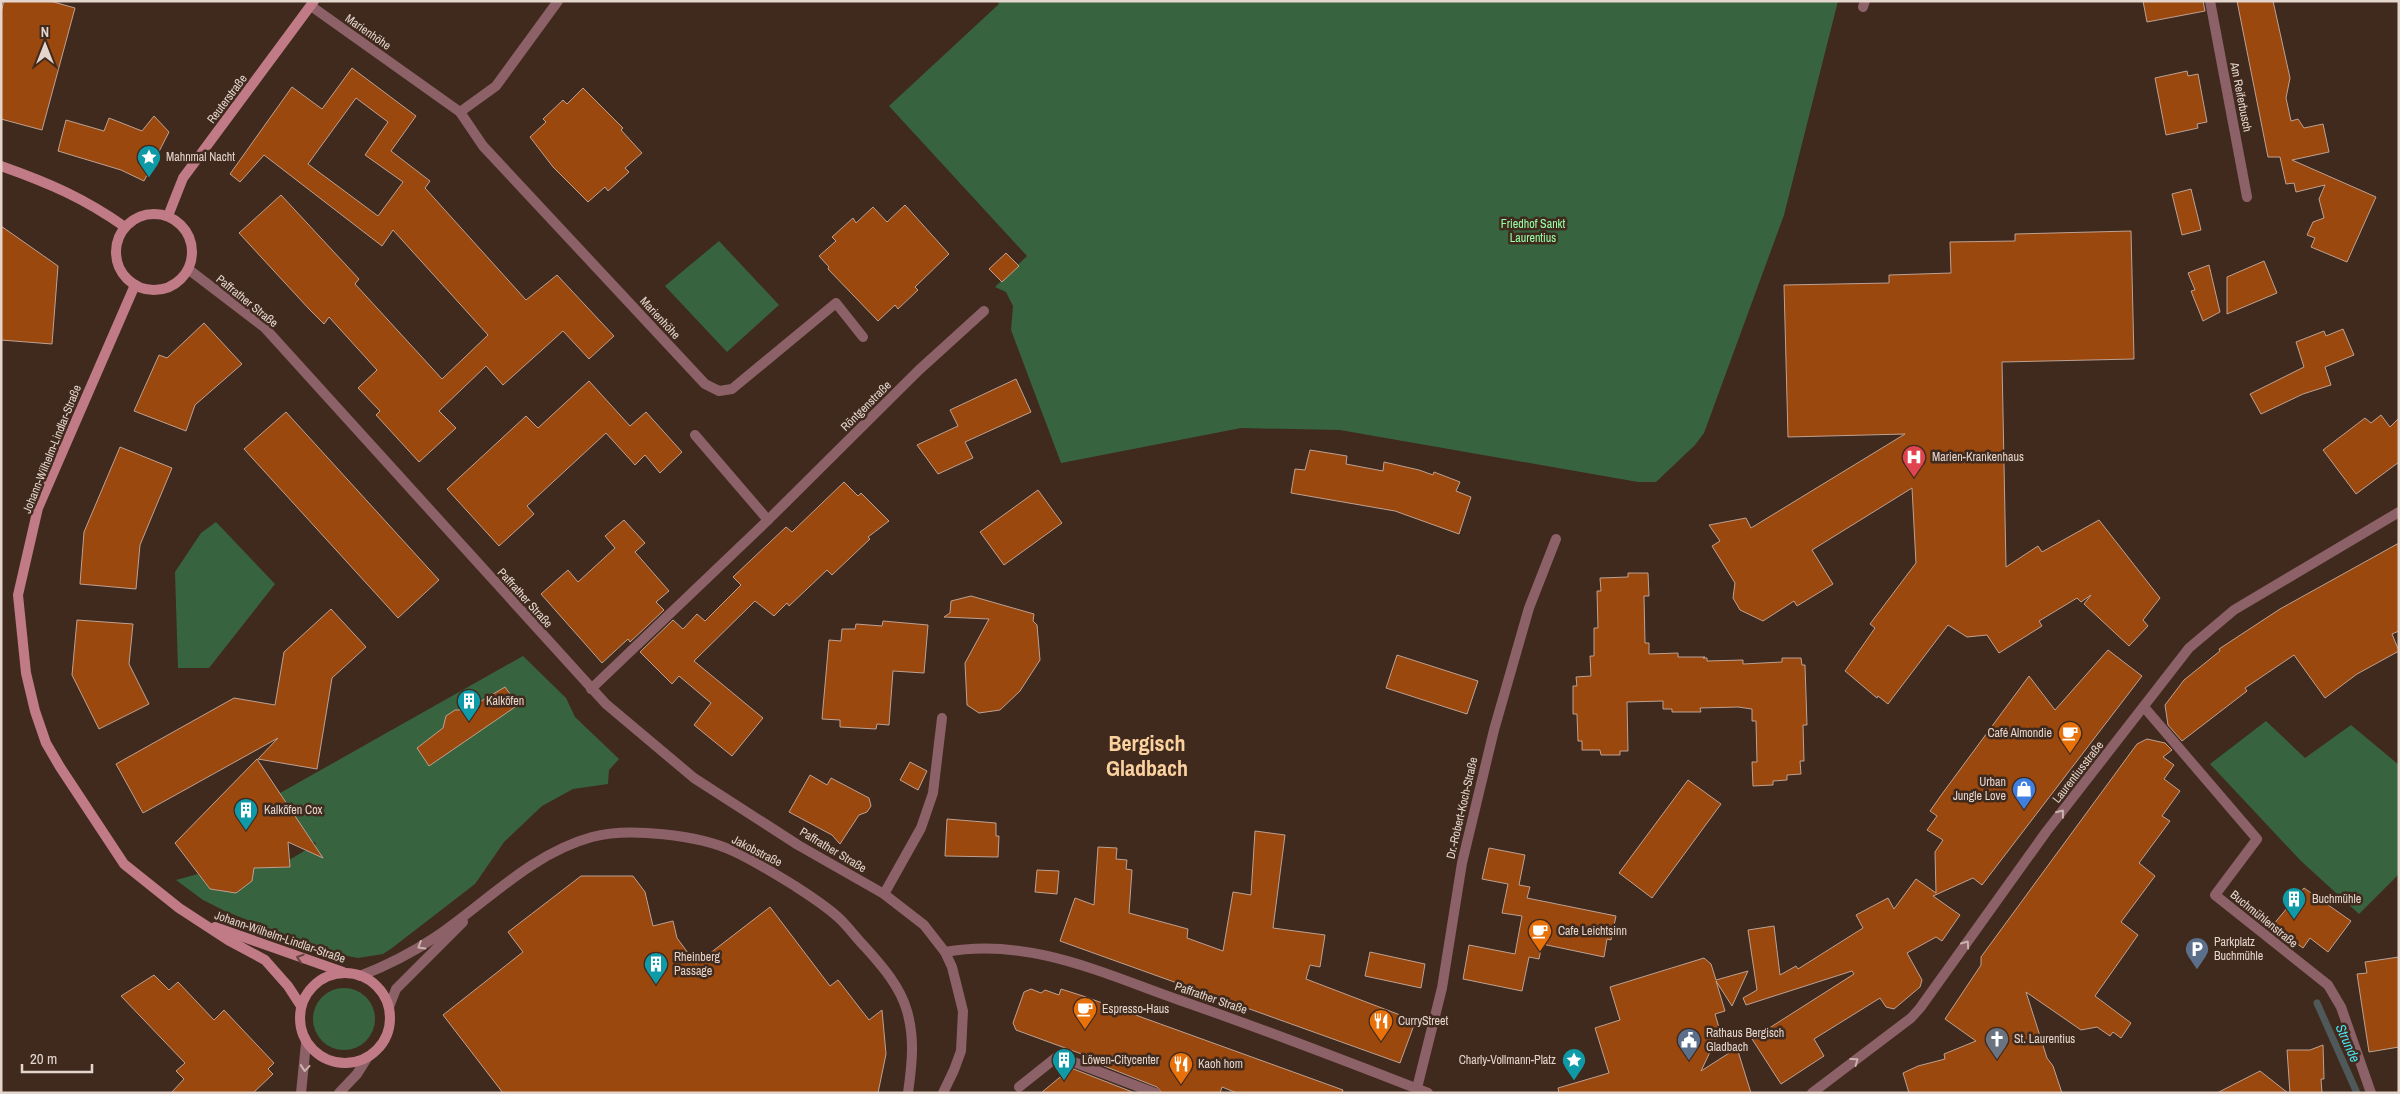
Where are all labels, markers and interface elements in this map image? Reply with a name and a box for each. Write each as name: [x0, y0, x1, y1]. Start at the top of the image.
street label: Marienhöhe: [342, 10, 394, 54]
north arrow: [20, 20, 70, 70]
text: N: [41, 23, 49, 41]
street label: Am Reiferbusch: [2226, 60, 2256, 133]
street label: Reuterstraße: [203, 71, 251, 127]
place icon: Mahnmal Nacht: [136, 144, 162, 178]
place label: Mahnmal Nacht: [166, 149, 235, 165]
park label: Friedhof Sankt Laurentius: [1501, 216, 1566, 246]
street label: Paffrather Straße: [213, 271, 281, 331]
street label: Marienhöhe: [636, 293, 684, 343]
street label: Röntgenstraße: [837, 377, 895, 435]
street label: Johann-Wilhelm-Lindlar-Straße: [19, 382, 85, 516]
hospital icon: Marien-Krankenhaus: [1901, 444, 1927, 478]
place label: Marien-Krankenhaus: [1932, 449, 2024, 465]
street label: Paffrather Straße: [494, 565, 556, 631]
building icon: Kalköfen: [456, 688, 482, 722]
place label: Kalköfen: [486, 693, 524, 709]
cafe icon: Café Almondie: [2057, 720, 2083, 754]
place label: Café Almondie: [1987, 725, 2052, 741]
district label: Bergisch Gladbach: [1106, 728, 1188, 783]
street label: Laurentiusstraße: [2049, 738, 2107, 806]
street label: Dr.-Robert-Koch-Straße: [1443, 756, 1481, 860]
place label: Urban Jungle Love: [1953, 774, 2006, 804]
shop icon: Urban Jungle Love: [2011, 776, 2037, 810]
building icon: Kalköfen Cox: [233, 797, 259, 831]
place label: Kalköfen Cox: [264, 802, 323, 818]
one-way arrow: [2056, 810, 2064, 819]
street label: Paffrather Straße: [797, 824, 869, 876]
street label: Jakobstraße: [729, 832, 785, 870]
building icon: Buchmühle: [2281, 886, 2307, 920]
street label: Buchmühlenstraße: [2227, 887, 2301, 951]
place label: Buchmühle: [2312, 891, 2361, 907]
street label: Johann-Wilhelm-Lindlar-Straße: [213, 907, 347, 967]
cafe icon: Cafe Leichtsinn: [1527, 918, 1553, 952]
place label: Cafe Leichtsinn: [1558, 923, 1627, 939]
place label: Parkplatz Buchmühle: [2214, 934, 2263, 964]
parking icon: Parkplatz Buchmühle: [2184, 936, 2210, 970]
one-way arrow: [417, 940, 426, 950]
one-way arrow: [1960, 940, 1969, 950]
place label: Rheinberg Passage: [674, 949, 720, 979]
building icon: Rheinberg Passage: [643, 951, 669, 985]
one-way arrow: [297, 953, 305, 963]
street label: Paffrather Straße: [1173, 978, 1249, 1018]
cafe icon: Espresso-Haus: [1072, 996, 1098, 1030]
place label: Espresso-Haus: [1102, 1001, 1169, 1017]
restaurant icon: CurryStreet: [1368, 1008, 1394, 1042]
place label: CurryStreet: [1398, 1013, 1449, 1029]
water label: Strunde: [2332, 1021, 2364, 1065]
place label: Rathaus Bergisch Gladbach: [1706, 1025, 1784, 1055]
church icon: St. Laurentius: [1984, 1026, 2010, 1060]
public building icon: Rathaus Bergisch Gladbach: [1676, 1027, 1702, 1061]
place label: St. Laurentius: [2014, 1031, 2075, 1047]
scale bar: [22, 1042, 92, 1074]
building icon: Löwen-Citycenter: [1051, 1047, 1077, 1081]
place icon: Charly-Vollmann-Platz: [1561, 1047, 1587, 1081]
text: 20 m: [30, 1048, 57, 1069]
restaurant icon: Kaoh hom: [1168, 1051, 1194, 1085]
place label: Löwen-Citycenter: [1082, 1052, 1160, 1068]
place label: Charly-Vollmann-Platz: [1459, 1052, 1556, 1068]
place label: Kaoh hom: [1198, 1056, 1243, 1072]
one-way arrow: [1849, 1058, 1859, 1067]
one-way arrow: [300, 1064, 311, 1072]

